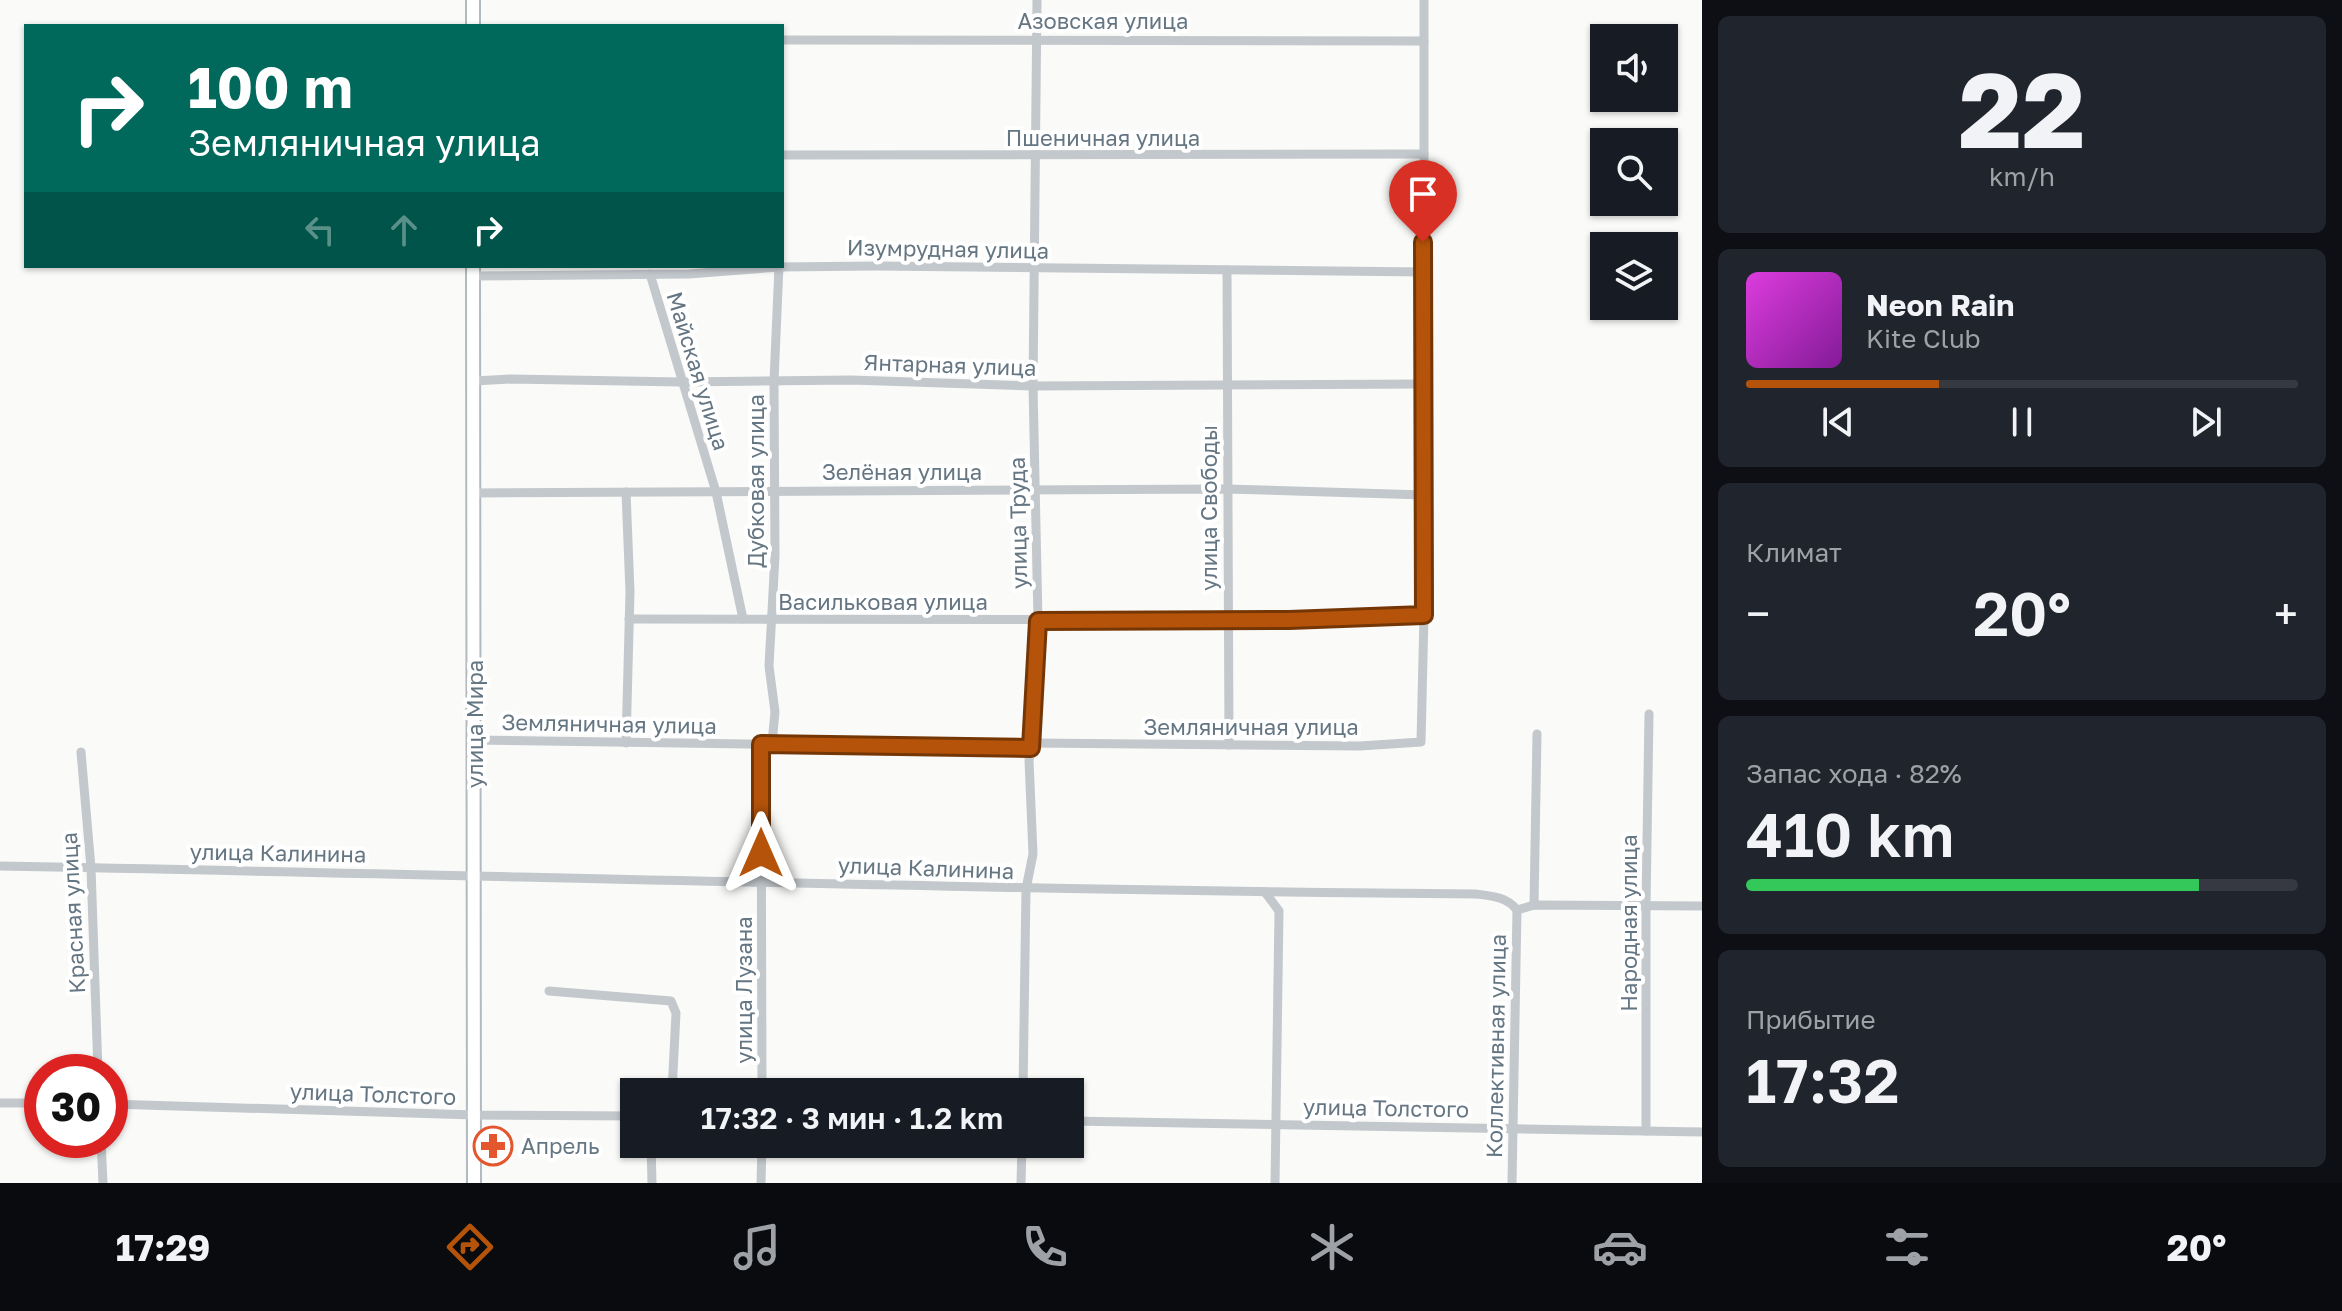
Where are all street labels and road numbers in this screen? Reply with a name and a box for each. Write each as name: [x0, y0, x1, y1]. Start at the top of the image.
street label: Азовская улица: [1017, 7, 1189, 34]
street label: Пшеничная улица: [1006, 124, 1200, 151]
street label: Изумрудная улица: [847, 233, 1049, 264]
street label: Майская улица: [662, 288, 735, 453]
street label: Янтарная улица: [863, 348, 1037, 381]
street label: Дубковая улица: [742, 394, 769, 568]
street label: улица Свободы: [1195, 425, 1222, 591]
street label: улица Труда: [1003, 457, 1032, 589]
street label: Зелёная улица: [822, 458, 982, 485]
street label: Васильковая улица: [778, 588, 988, 615]
street label: улица Мира: [461, 660, 488, 788]
street label: Земляничная улица: [501, 708, 717, 739]
street label: Земляничная улица: [1143, 713, 1359, 740]
street label: Красная улица: [55, 832, 90, 994]
street label: Народная улица: [1615, 834, 1642, 1012]
street label: улица Калинина: [190, 837, 367, 868]
street label: улица Калинина: [837, 851, 1015, 884]
street label: улица Лузана: [730, 916, 757, 1064]
street label: Коллективная улица: [1480, 934, 1511, 1158]
street label: улица Толстого: [289, 1077, 457, 1110]
street label: улица Толстого: [1303, 1093, 1469, 1122]

